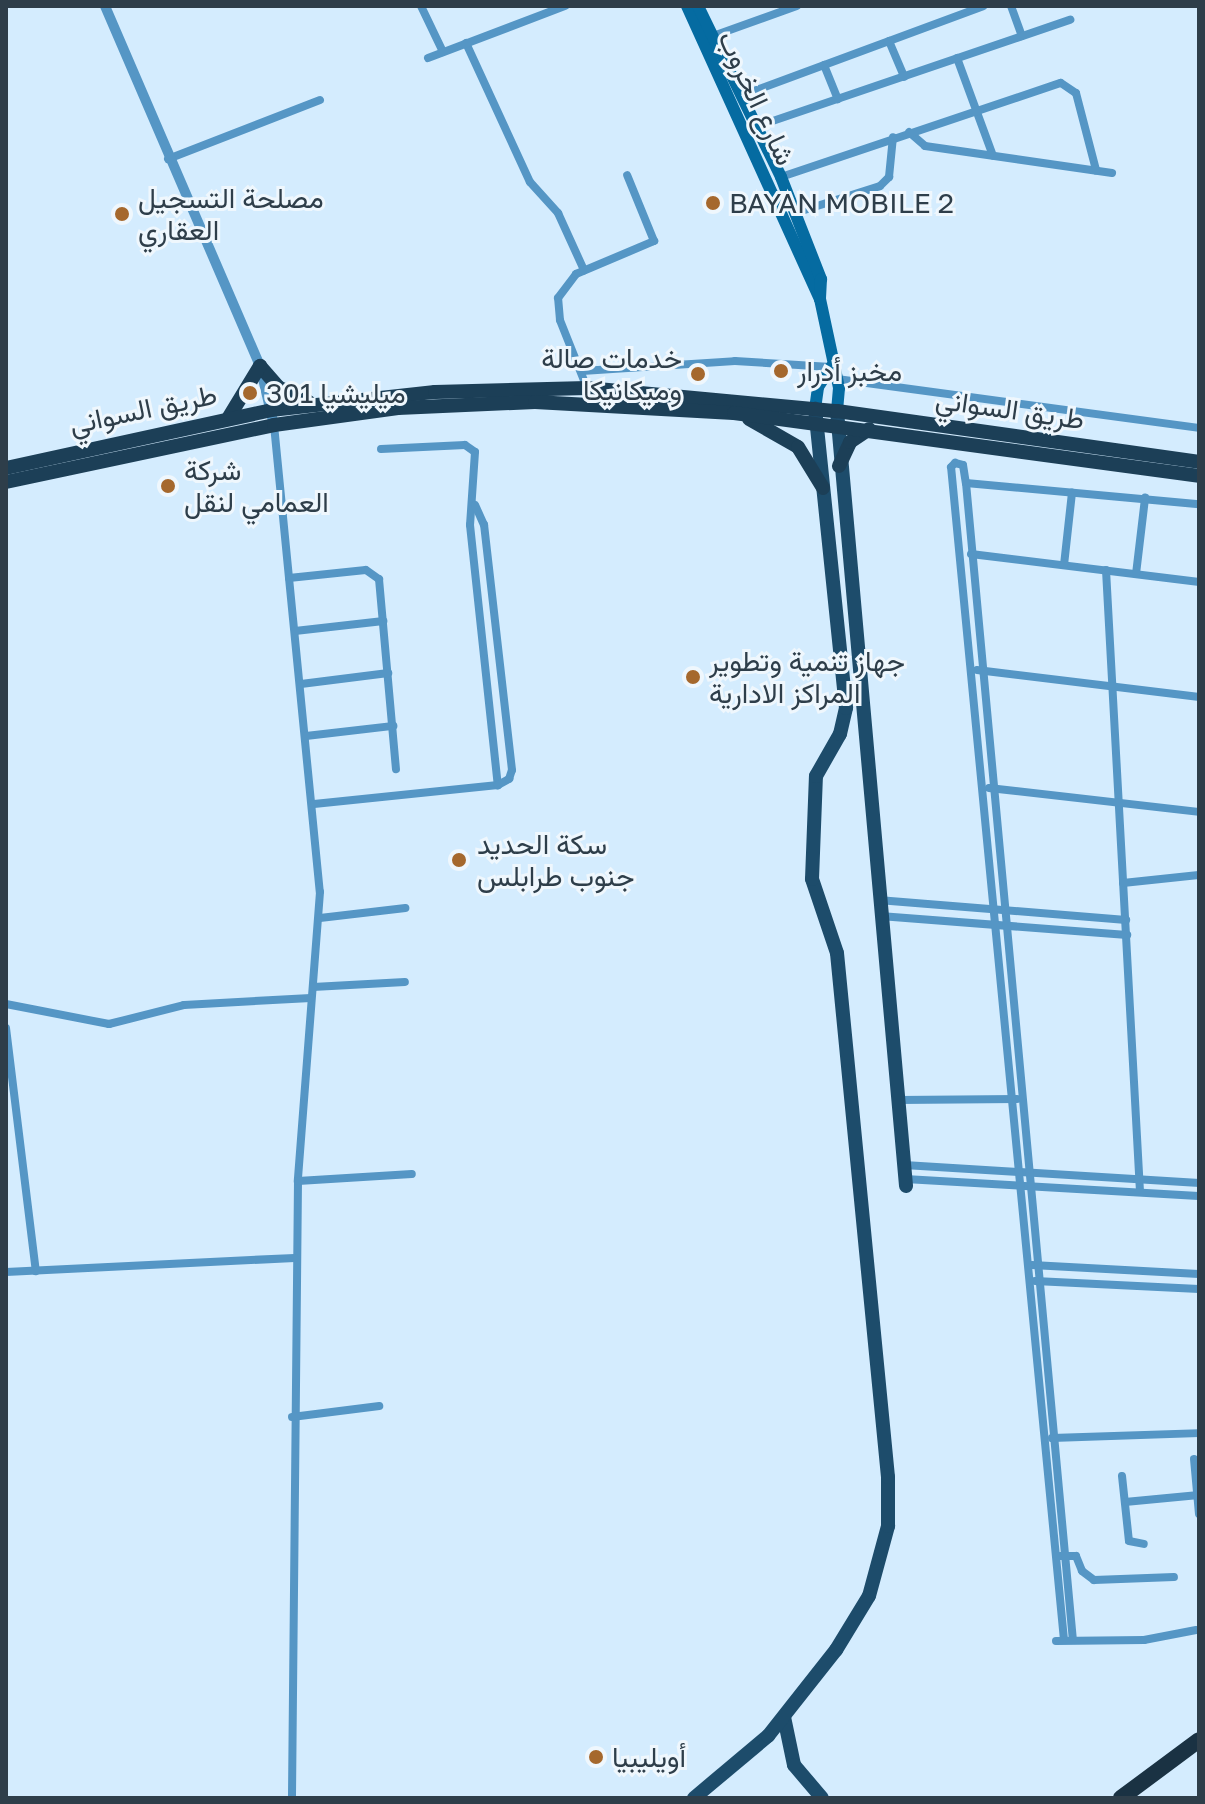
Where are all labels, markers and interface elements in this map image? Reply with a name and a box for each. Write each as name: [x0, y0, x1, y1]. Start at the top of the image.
street label: شارع الخروب: [711, 26, 803, 170]
place label: مصلحة التسجيل العقاري: [138, 181, 324, 247]
place label: BAYAN MOBILE 2: [729, 186, 954, 220]
marker: BAYAN MOBILE 2: [704, 194, 722, 212]
marker: مصلحة التسجيل العقاري: [113, 205, 131, 223]
place label: خدمات صالة وميكانيكا: [541, 341, 682, 407]
place label: مخبز أدرار: [797, 354, 902, 388]
marker: مخبز أدرار: [772, 362, 790, 380]
marker: خدمات صالة وميكانيكا: [689, 365, 707, 383]
place label: ميليشيا 301: [266, 376, 406, 410]
street label: طريق السواني: [66, 377, 220, 441]
street label: طريق السواني: [934, 382, 1086, 436]
marker: ميليشيا 301: [241, 384, 259, 402]
place label: شركة العمامي لنقل: [184, 453, 329, 519]
marker: شركة العمامي لنقل: [159, 477, 177, 495]
place label: جهاز تنمية وتطوير المراكز الادارية: [709, 644, 905, 710]
marker: جهاز تنمية وتطوير المراكز الادارية: [684, 668, 702, 686]
place label: سكة الحديد جنوب طرابلس: [477, 827, 635, 893]
marker: سكة الحديد جنوب طرابلس: [448, 849, 470, 871]
place label: أويليبيا: [612, 1740, 686, 1774]
marker: أويليبيا: [587, 1748, 605, 1766]

